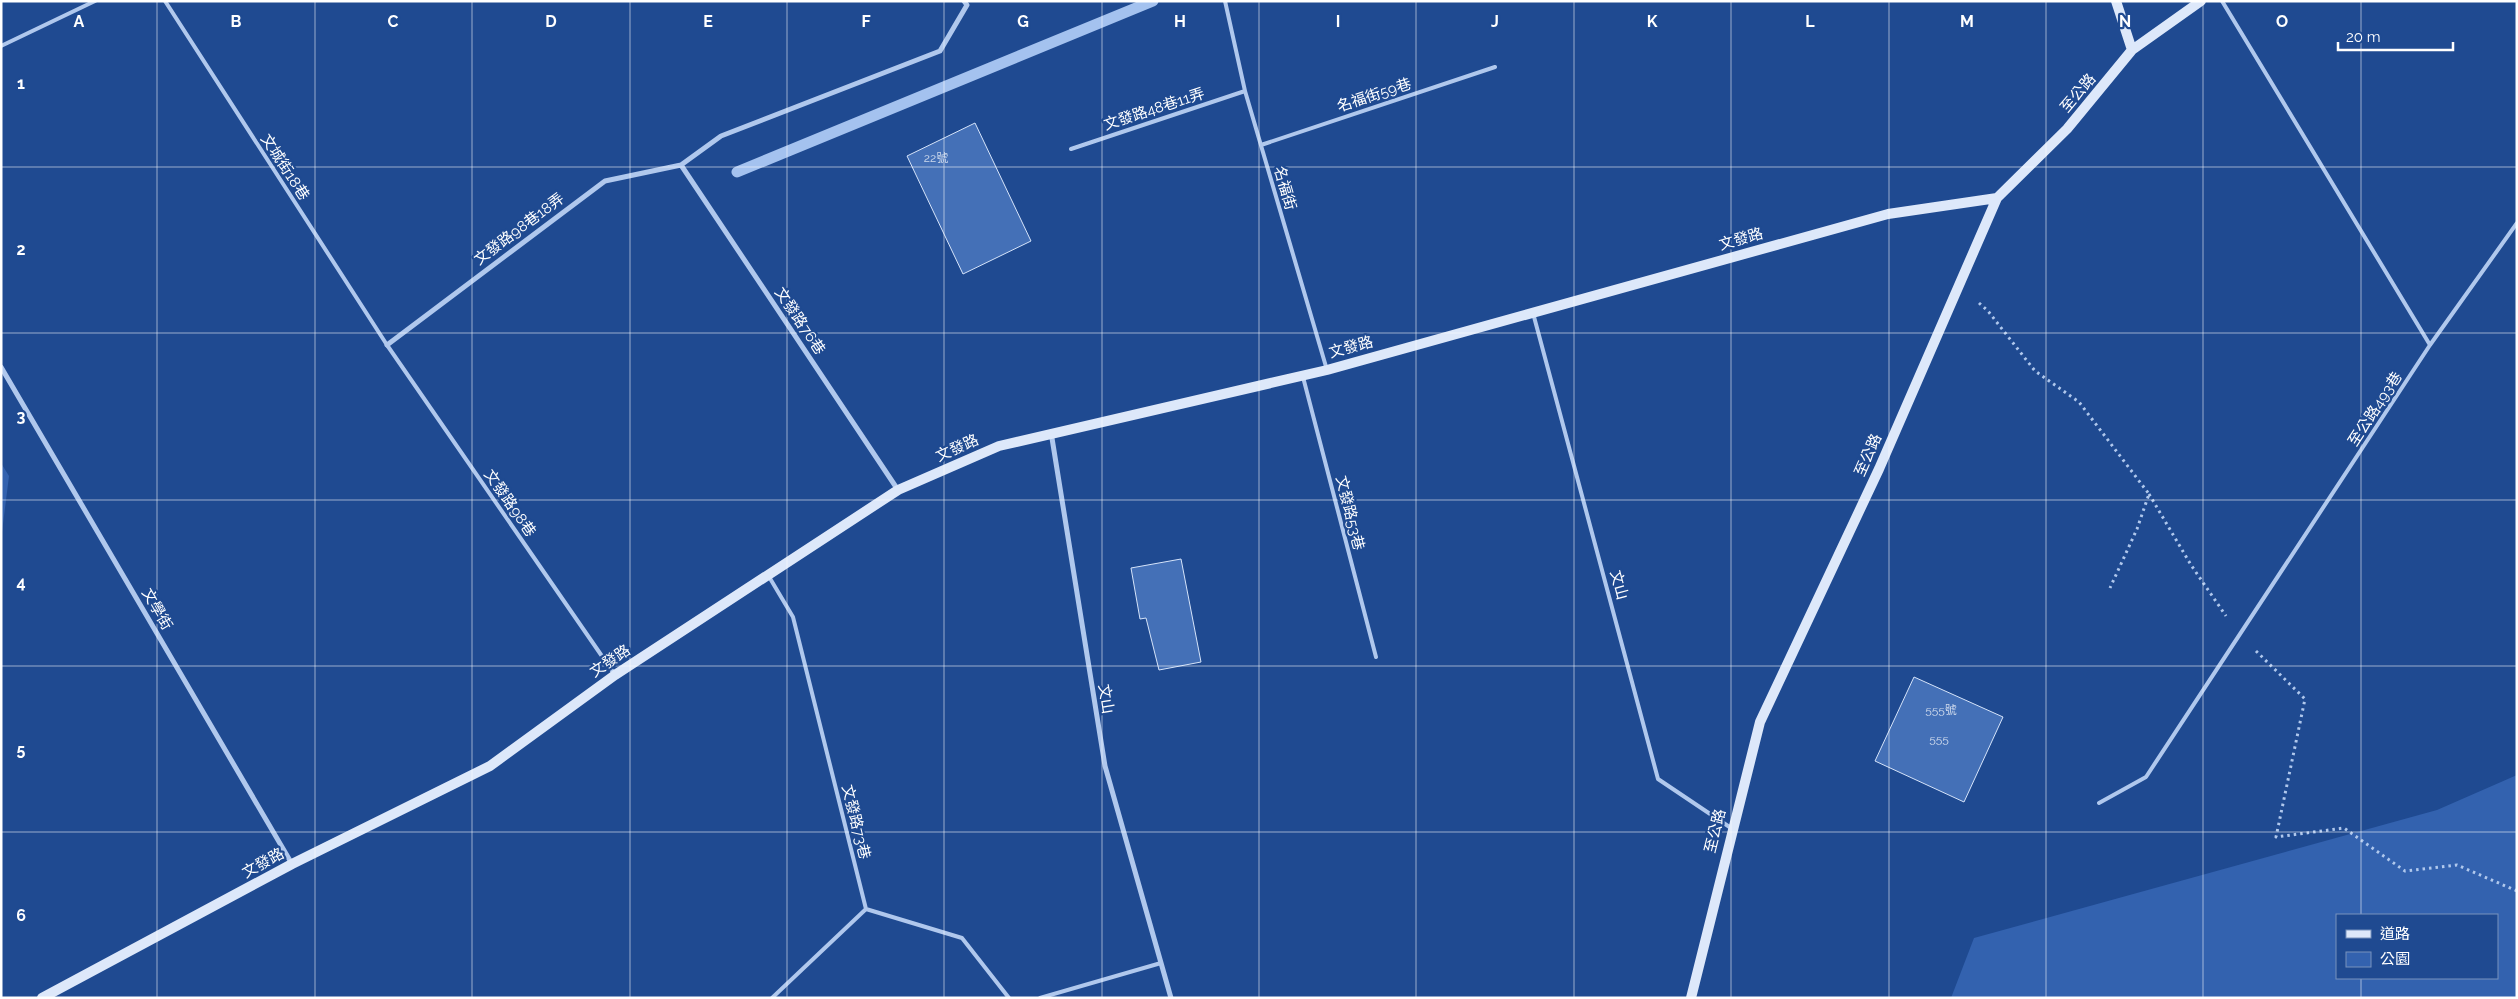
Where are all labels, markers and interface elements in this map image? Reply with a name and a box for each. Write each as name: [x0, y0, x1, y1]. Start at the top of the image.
text: A: [74, 12, 85, 31]
text: B: [231, 12, 242, 31]
text: C: [388, 12, 399, 31]
text: D: [545, 12, 557, 31]
text: E: [703, 12, 713, 31]
text: F: [861, 12, 871, 31]
text: G: [1017, 12, 1029, 31]
text: H: [1174, 12, 1186, 31]
text: I: [1336, 12, 1340, 31]
text: J: [1491, 12, 1499, 31]
text: K: [1647, 12, 1658, 31]
text: L: [1805, 12, 1815, 31]
text: M: [1960, 12, 1974, 31]
text: N: [2119, 12, 2131, 31]
text: O: [2276, 12, 2288, 31]
scale bar: [2338, 20, 2453, 52]
text: 20 m: [2346, 28, 2381, 46]
street label: 至公路: [2057, 70, 2099, 116]
text: 1: [17, 74, 25, 93]
street label: 名福街59巷: [1335, 75, 1413, 115]
street label: 文發路48巷11弄: [1101, 84, 1207, 134]
street label: 文城街18巷: [257, 131, 313, 203]
house number: 22號: [924, 151, 948, 165]
street label: 名福街: [1270, 164, 1300, 212]
street label: 文發路98巷18弄: [470, 189, 568, 269]
street label: 文發路: [1717, 224, 1765, 254]
text: 2: [16, 240, 26, 259]
street label: 文發路76巷: [771, 284, 829, 358]
street label: 文發路: [1327, 332, 1375, 362]
street label: 至公路493巷: [2344, 368, 2406, 450]
text: 3: [17, 407, 26, 426]
street label: 文發路: [933, 431, 981, 465]
street label: 至公路: [1851, 431, 1885, 479]
street label: 文發路98巷: [480, 466, 540, 540]
street label: 文發路53巷: [1332, 474, 1368, 552]
street label: 文山: [1606, 568, 1632, 602]
text: 4: [16, 573, 26, 592]
street label: 文學街: [138, 585, 176, 633]
street label: 文發路: [586, 641, 634, 681]
street label: 文山: [1095, 683, 1117, 715]
house number: 555號: [1925, 703, 1957, 717]
house number: 555: [1929, 732, 1949, 746]
text: 5: [17, 740, 26, 759]
street label: 文發路73巷: [838, 783, 874, 861]
street label: 至公路: [1701, 807, 1729, 855]
street label: 文發路: [239, 844, 287, 882]
text: 6: [16, 906, 26, 925]
legend: [2336, 914, 2498, 979]
text: 道路: [2380, 925, 2410, 943]
text: 公園: [2380, 950, 2410, 968]

